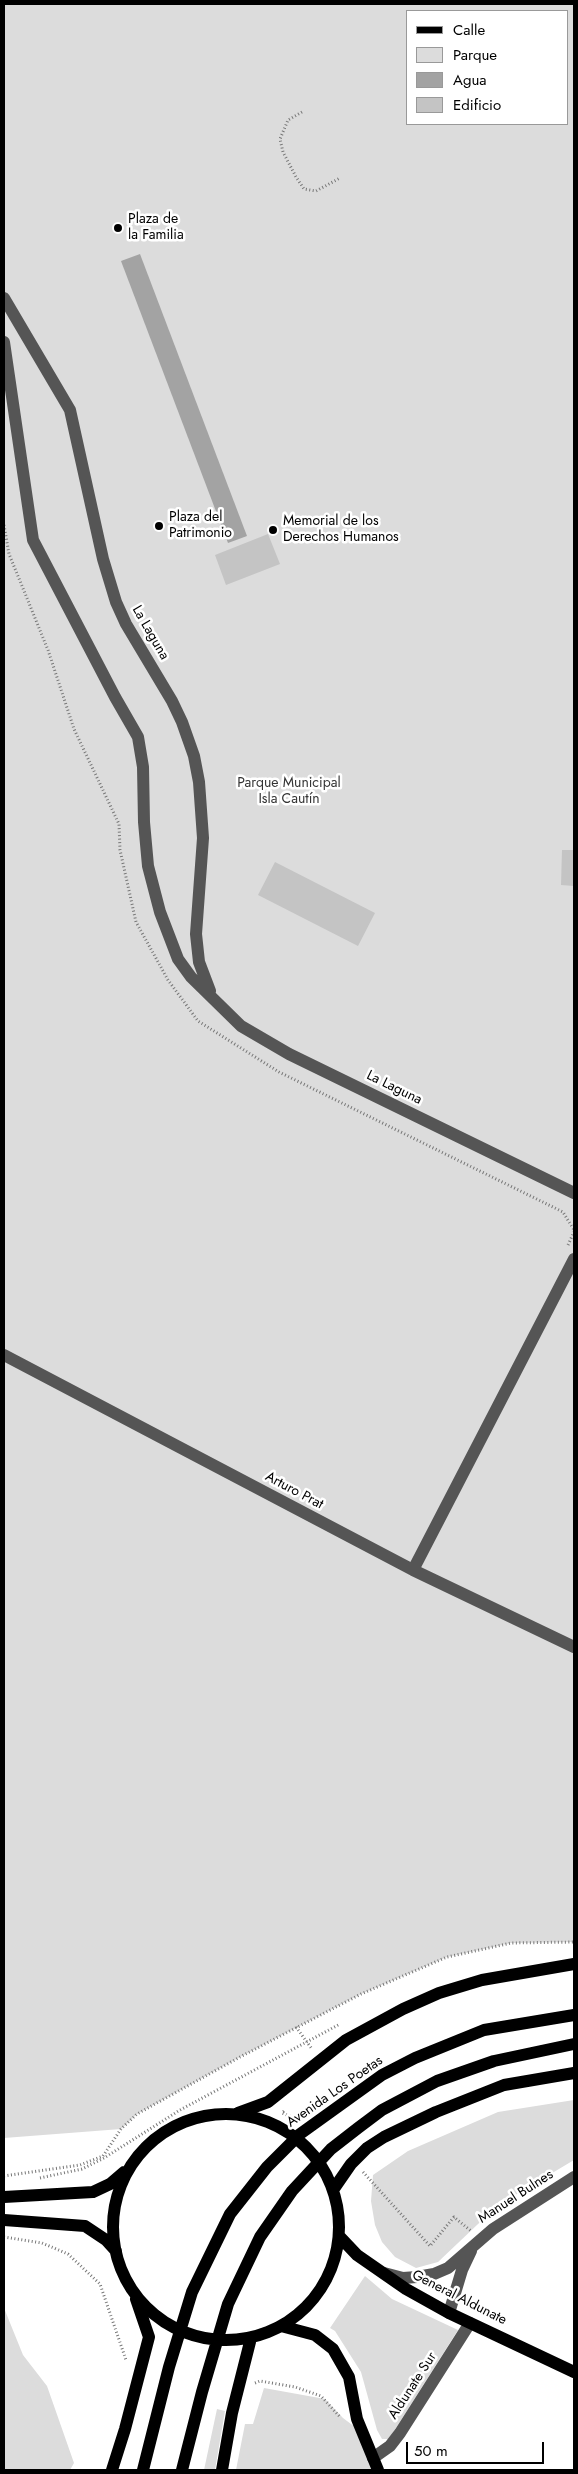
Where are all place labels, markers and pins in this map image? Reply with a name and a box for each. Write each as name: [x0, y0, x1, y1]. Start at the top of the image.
place label: Plaza de la Familia: [128, 212, 184, 244]
marker: Plaza de la Familia: [112, 222, 124, 234]
place label: Plaza del Patrimonio: [169, 510, 232, 542]
place label: Memorial de los Derechos Humanos: [283, 514, 399, 546]
marker: Plaza del Patrimonio: [153, 520, 165, 532]
marker: Memorial de los Derechos Humanos: [267, 524, 279, 536]

